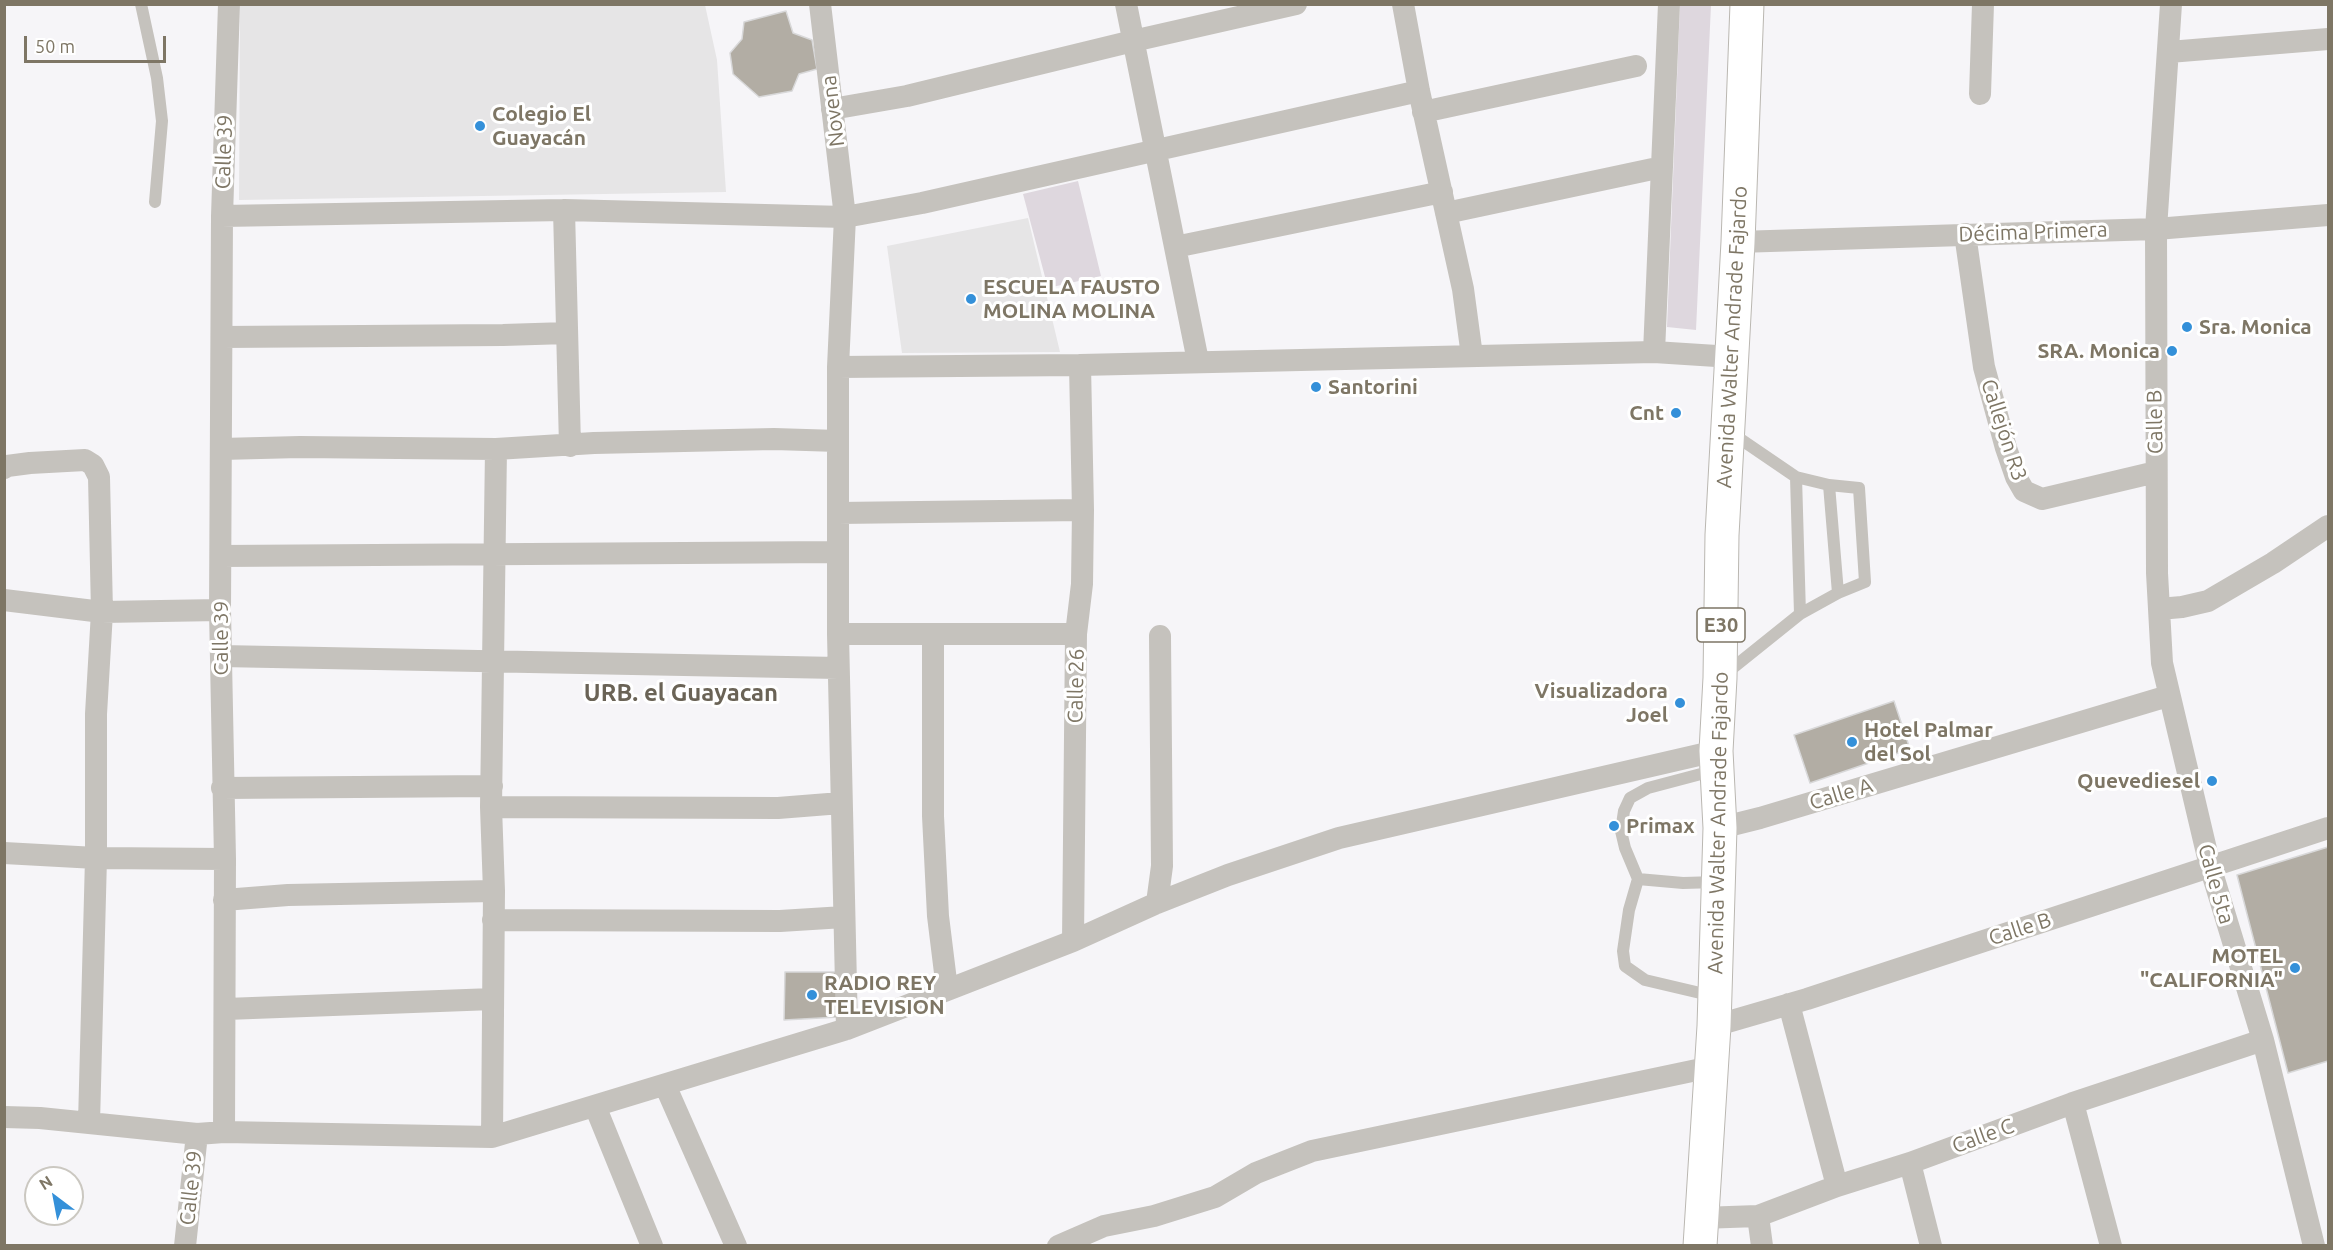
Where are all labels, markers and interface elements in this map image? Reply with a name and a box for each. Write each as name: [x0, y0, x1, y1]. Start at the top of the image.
scale bar: [27, 24, 170, 62]
text: 50 m: [35, 36, 75, 56]
street label: Novena: [816, 74, 850, 148]
place label: Colegio El Guayacán: [492, 101, 591, 151]
street label: Calle 39: [210, 114, 238, 190]
marker: Colegio El Guayacán: [473, 119, 487, 133]
street label: Avenida Walter Andrade Fajardo: [1711, 185, 1753, 489]
street label: Décima Primera: [1958, 217, 2108, 247]
place label: ESCUELA FAUSTO MOLINA MOLINA: [983, 274, 1160, 324]
marker: ESCUELA FAUSTO MOLINA MOLINA: [964, 292, 978, 306]
place label: Sra. Monica: [2199, 314, 2312, 340]
marker: Sra. Monica: [2180, 320, 2194, 334]
place label: SRA. Monica: [2037, 338, 2160, 364]
marker: SRA. Monica: [2165, 344, 2179, 358]
place label: Santorini: [1328, 374, 1418, 400]
street label: Callejón R3: [1976, 376, 2032, 484]
marker: Santorini: [1309, 380, 1323, 394]
street label: Calle B: [2142, 390, 2168, 454]
place label: Cnt: [1629, 400, 1664, 426]
marker: Cnt: [1669, 406, 1683, 420]
street label: Calle 39: [208, 601, 234, 675]
road number: E30: [1697, 608, 1745, 642]
street label: Calle 26: [1063, 648, 1089, 724]
street label: Avenida Walter Andrade Fajardo: [1703, 671, 1733, 975]
place label: Visualizadora Joel: [1534, 678, 1668, 728]
district label: URB. el Guayacan: [584, 679, 778, 707]
marker: Visualizadora Joel: [1673, 696, 1687, 710]
place label: Hotel Palmar del Sol: [1864, 717, 1993, 767]
marker: Hotel Palmar del Sol: [1845, 735, 1859, 749]
place label: Quevediesel: [2077, 768, 2200, 794]
street label: Calle A: [1806, 772, 1876, 816]
marker: Quevediesel: [2205, 774, 2219, 788]
place label: Primax: [1626, 813, 1695, 839]
marker: Primax: [1607, 819, 1621, 833]
street label: Calle 5ta: [2193, 841, 2239, 927]
street label: Calle B: [1985, 907, 2055, 951]
place label: MOTEL "CALIFORNIA": [2140, 943, 2283, 993]
marker: MOTEL "CALIFORNIA": [2288, 961, 2302, 975]
place label: RADIO REY TELEVISION: [824, 970, 945, 1020]
marker: RADIO REY TELEVISION: [805, 988, 819, 1002]
street label: Calle C: [1949, 1113, 2017, 1159]
street label: Calle 39: [175, 1149, 207, 1227]
north arrow: [24, 1166, 84, 1226]
text: N: [36, 1172, 55, 1193]

